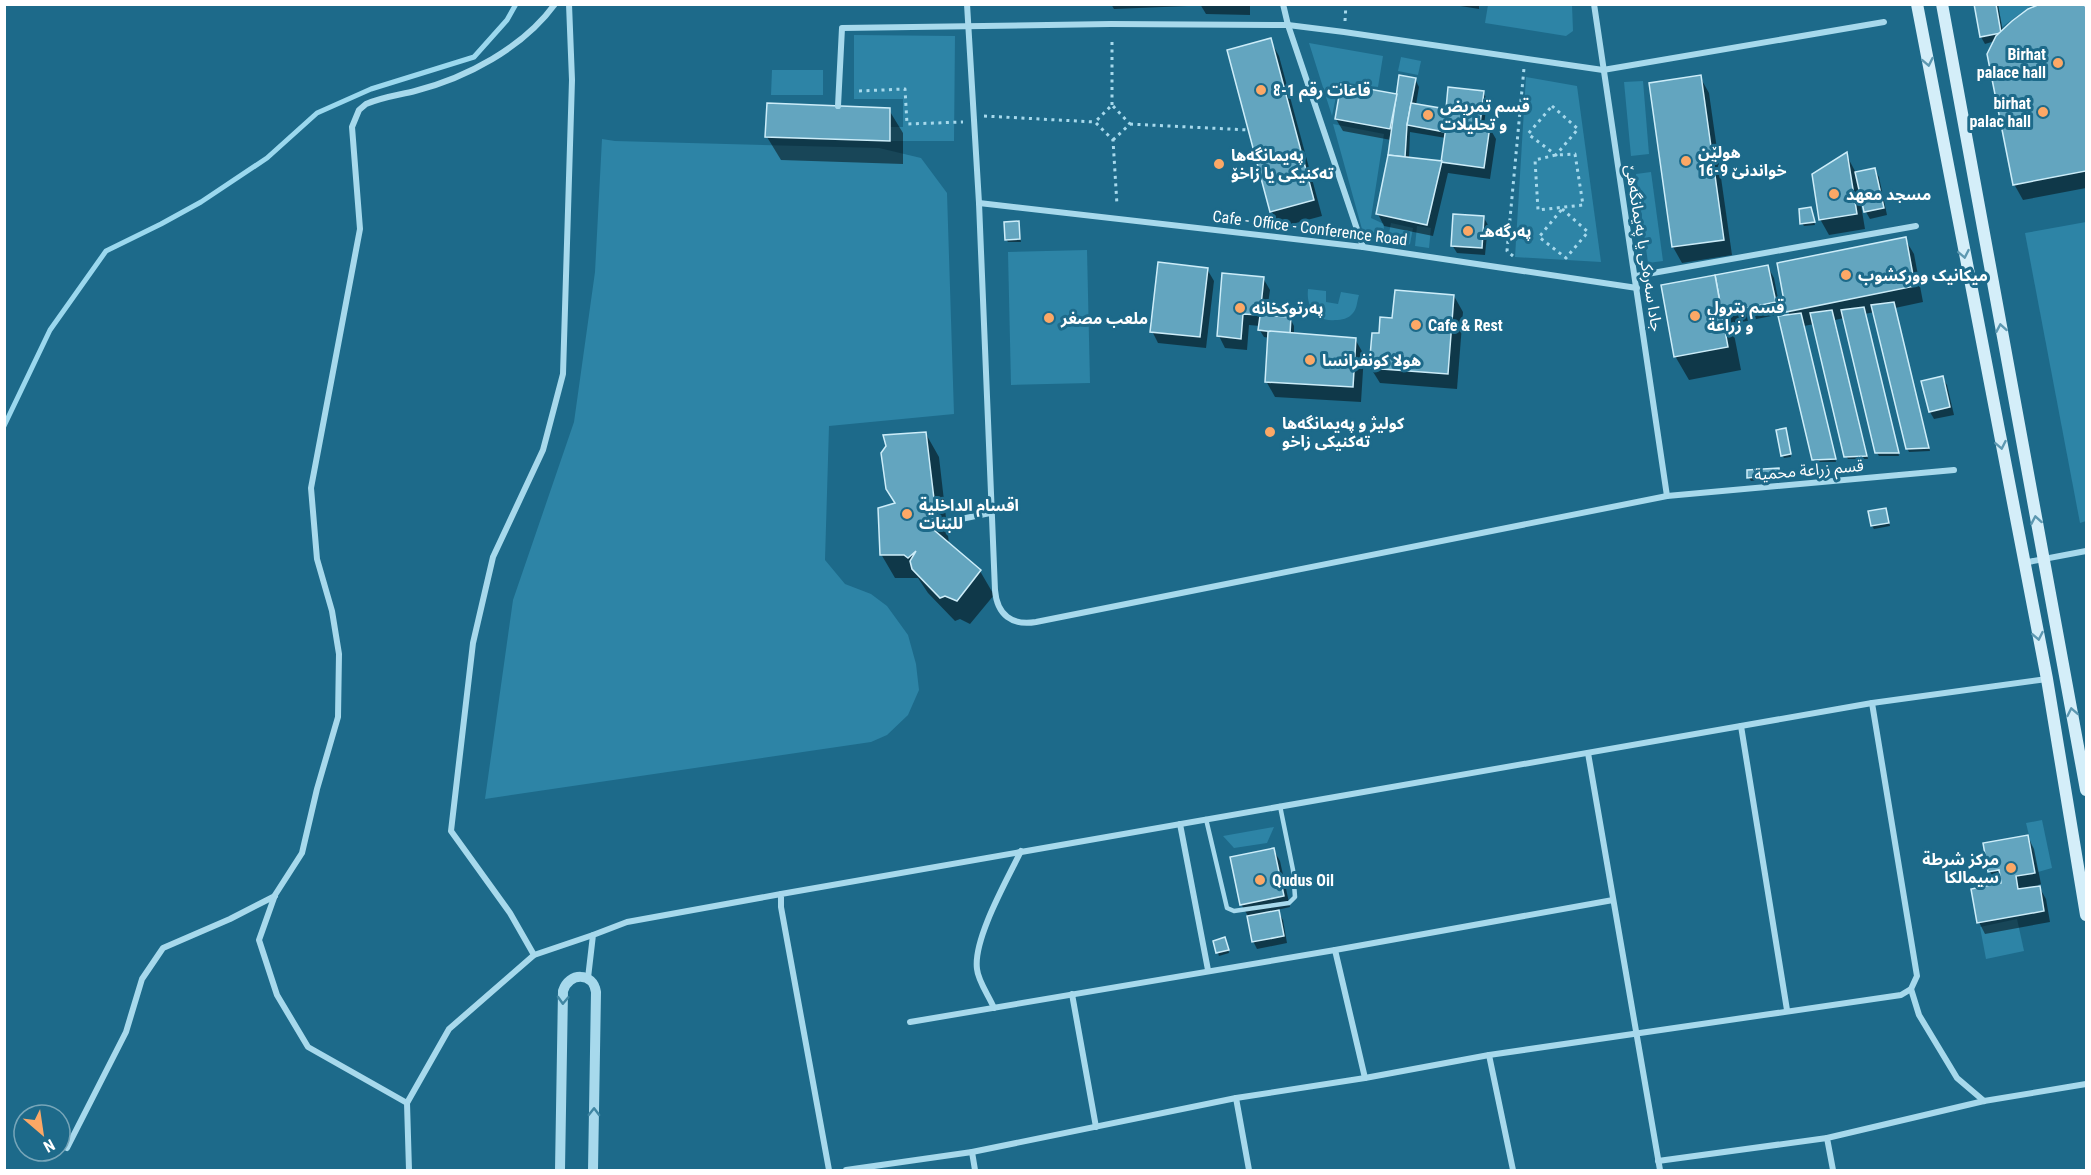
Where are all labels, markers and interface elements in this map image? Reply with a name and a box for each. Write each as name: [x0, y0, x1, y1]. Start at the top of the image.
place label: Birhat palace hall: [1977, 45, 2046, 82]
marker: Birhat palace hall: [2051, 56, 2065, 70]
one-way arrow: [1921, 57, 1934, 67]
place label: قاعات رقم 1-8: [1273, 81, 1371, 103]
marker: قاعات رقم 1-8: [1254, 83, 1268, 97]
place label: birhat palac hall: [1969, 94, 2031, 131]
place label: قسم تمریض و تحلیلات: [1440, 97, 1530, 134]
marker: birhat palac hall: [2036, 105, 2050, 119]
marker: قسم تمریض و تحلیلات: [1421, 108, 1435, 122]
place label: هولێن خواندنێ 9-16: [1698, 143, 1787, 180]
place label: پەیمانگەها تەکنیکی یا زاخۆ: [1231, 146, 1334, 183]
marker: هولێن خواندنێ 9-16: [1679, 154, 1693, 168]
marker: پەیمانگەها تەکنیکی یا زاخۆ: [1212, 157, 1226, 171]
street label: جادا سه‌ره‌كى يا په‌يمانگه‌هێ: [1620, 163, 1667, 333]
place label: مسجد معهد: [1846, 185, 1931, 204]
marker: مسجد معهد: [1827, 187, 1841, 201]
street label: Cafe - Office - Conference Road: [1212, 207, 1408, 249]
place label: په‌رگه‌هـ: [1480, 222, 1532, 241]
marker: په‌رگه‌هـ: [1461, 224, 1475, 238]
one-way arrow: [1957, 248, 1970, 258]
place label: میکانیک وورکشوب: [1858, 266, 1988, 285]
marker: میکانیک وورکشوب: [1839, 268, 1853, 282]
place label: قسم بترول و زراعة: [1707, 298, 1784, 335]
place label: په‌رتوكخانه‌: [1252, 299, 1324, 318]
marker: په‌رتوكخانه‌: [1233, 301, 1247, 315]
place label: ملعب مصغر: [1060, 309, 1148, 328]
marker: قسم بترول و زراعة: [1688, 309, 1702, 323]
marker: ملعب مصغر: [1042, 311, 1056, 325]
place label: Cafe & Rest: [1428, 316, 1503, 335]
marker: Cafe & Rest: [1409, 318, 1423, 332]
one-way arrow: [1995, 323, 2008, 333]
place label: هولا كونفرانسا: [1322, 351, 1421, 370]
marker: هولا كونفرانسا: [1303, 353, 1317, 367]
place label: كوليژ و په‌يمانگه‌ها ته‌كنيكى زاخو: [1282, 414, 1405, 451]
marker: كوليژ و په‌يمانگه‌ها ته‌كنيكى زاخو: [1263, 425, 1277, 439]
one-way arrow: [1994, 440, 2007, 450]
street label: قسم زراعة محمية: [1754, 456, 1865, 487]
place label: اقسام الداخلیة للبنات: [919, 496, 1019, 533]
marker: اقسام الداخلیة للبنات: [900, 507, 914, 521]
one-way arrow: [2030, 515, 2043, 525]
one-way arrow: [2031, 631, 2044, 641]
one-way arrow: [2066, 707, 2079, 717]
place label: مركز شرطة سيمالكا: [1922, 850, 1999, 887]
marker: مركز شرطة سيمالكا: [2004, 861, 2018, 875]
place label: Qudus Oil: [1272, 871, 1334, 890]
marker: Qudus Oil: [1253, 873, 1267, 887]
one-way arrow: [557, 995, 570, 1004]
north arrow: [12, 1103, 72, 1163]
one-way arrow: [588, 1108, 600, 1117]
text: N: [40, 1135, 58, 1156]

